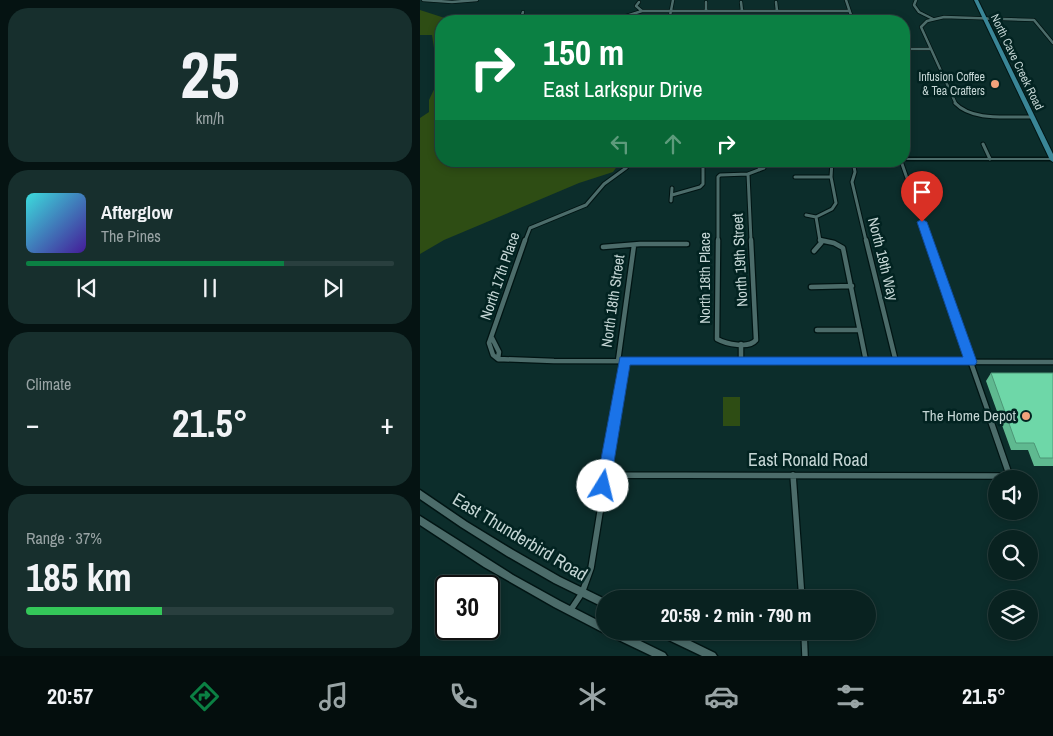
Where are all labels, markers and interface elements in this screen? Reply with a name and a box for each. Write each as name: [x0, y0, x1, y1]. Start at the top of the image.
street label: North Cave Creek Road: [987, 11, 1047, 113]
text: 150 m: [543, 29, 624, 76]
text: 25: [180, 31, 240, 118]
icon: right: [460, 35, 525, 100]
place label: Infusion Coffee & Tea Crafters: [918, 69, 985, 99]
text: East Larkspur Drive: [543, 74, 702, 104]
marker: Infusion Coffee & Tea Crafters: [989, 78, 1001, 90]
text: km/h: [196, 107, 224, 129]
icon: left: [606, 130, 634, 158]
icon: ahead: [659, 130, 687, 158]
icon: right: [712, 130, 740, 158]
pin: [901, 171, 943, 222]
icon: arrive: [908, 178, 936, 206]
text: Afterglow: [101, 199, 173, 225]
street label: North 19th Street: [727, 212, 752, 307]
street label: North 19th Way: [863, 215, 904, 303]
text: The Pines: [101, 225, 161, 247]
street label: North 17th Place: [475, 229, 524, 323]
street label: North 18th Place: [694, 232, 715, 324]
street label: North 18th Street: [596, 253, 630, 349]
icon: previous: [73, 274, 101, 302]
icon: pause: [196, 274, 224, 302]
icon: next: [319, 274, 347, 302]
text: Climate: [26, 373, 71, 395]
text: 21.5°: [172, 398, 248, 449]
text: −: [26, 405, 39, 443]
text: +: [381, 405, 394, 443]
place label: The Home Depot: [922, 405, 1017, 426]
marker: The Home Depot: [1020, 410, 1032, 422]
street label: East Ronald Road: [748, 447, 868, 472]
position arrow: [576, 459, 628, 511]
map controls: [988, 470, 1038, 640]
button: sound: [988, 470, 1038, 520]
street label: East Thunderbird Road: [448, 486, 592, 587]
text: Range · 37%: [26, 527, 102, 549]
button: search: [988, 530, 1038, 580]
text: 185 km: [26, 552, 132, 603]
speed limit sign: 30: [435, 575, 500, 640]
button: layers: [988, 590, 1038, 640]
text: 20:59 · 2 min · 790 m: [661, 602, 811, 628]
icon: directions: [187, 679, 222, 714]
icon: music: [316, 679, 351, 714]
icon: phone: [446, 679, 481, 714]
icon: climate: [575, 679, 610, 714]
icon: car: [704, 679, 739, 714]
icon: filters: [833, 679, 868, 714]
text: 20:57: [47, 681, 93, 711]
text: 21.5°: [962, 681, 1006, 711]

